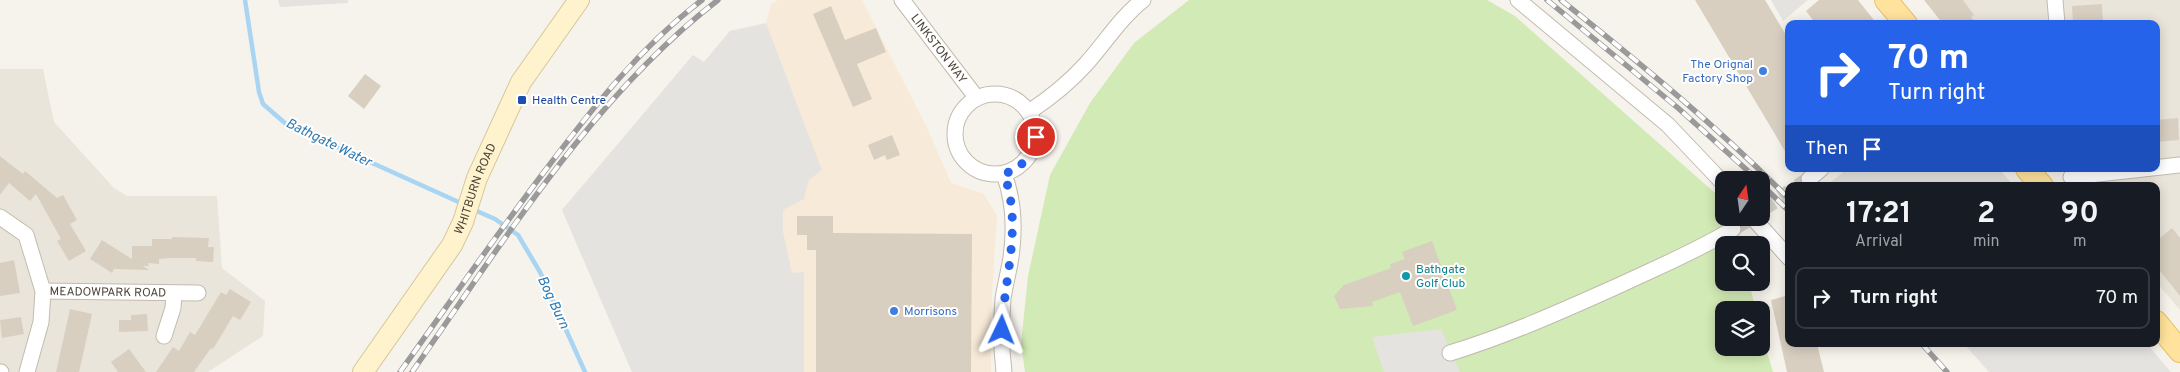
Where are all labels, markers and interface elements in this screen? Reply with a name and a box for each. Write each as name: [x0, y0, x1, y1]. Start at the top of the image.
street label: LINKSTON WAY: [906, 11, 970, 87]
text: 70 m: [1888, 37, 1969, 81]
icon: right: [1805, 40, 1870, 105]
place label: The Orignal Factory Shop: [1682, 57, 1753, 87]
marker: The Orignal Factory Shop: [1757, 65, 1769, 77]
text: Turn right: [1888, 80, 1985, 107]
place label: Health Centre: [532, 93, 606, 109]
marker: Health Centre: [516, 94, 528, 106]
water label: Bathgate Water: [283, 115, 375, 172]
pin: [1015, 116, 1057, 158]
icon: arrive: [1022, 123, 1050, 151]
icon: arrive: [1858, 135, 1886, 163]
text: Then: [1805, 137, 1848, 161]
street label: WHITBURN ROAD: [451, 141, 501, 237]
north arrow: [1715, 171, 1770, 226]
map controls: [1715, 171, 1770, 356]
text: 17:21: [1846, 196, 1912, 233]
text: 2: [1977, 196, 1995, 233]
text: 90: [2061, 196, 2099, 233]
text: Arrival: [1855, 232, 1903, 252]
text: min: [1973, 232, 2000, 252]
text: m: [2073, 232, 2087, 252]
button: search: [1715, 236, 1770, 291]
place label: Bathgate Golf Club: [1416, 262, 1466, 292]
marker: Bathgate Golf Club: [1400, 270, 1412, 282]
water label: Bog Burn: [533, 273, 572, 332]
street label: MEADOWPARK ROAD: [50, 284, 166, 302]
icon: right: [1807, 284, 1835, 312]
text: Turn right: [1850, 286, 1938, 310]
text: 70 m: [2096, 286, 2138, 310]
button: layers: [1715, 301, 1770, 356]
position arrow: [975, 303, 1027, 355]
place label: Morrisons: [904, 304, 957, 320]
marker: Morrisons: [888, 305, 900, 317]

